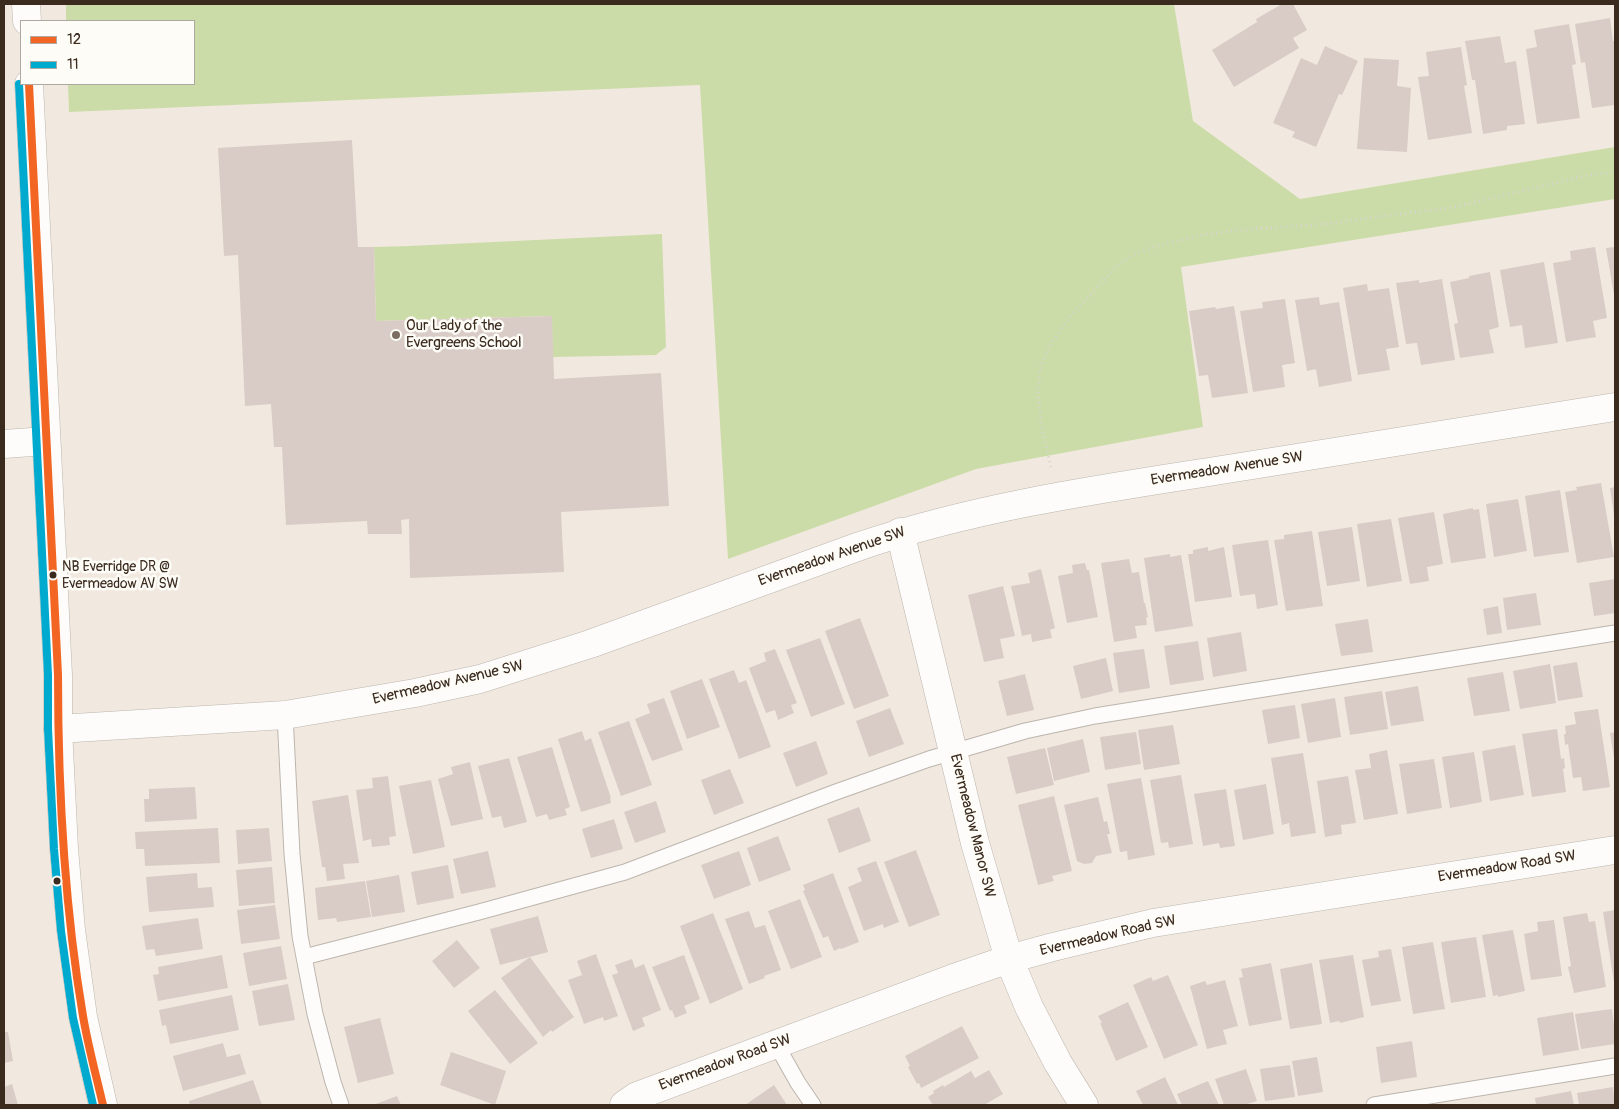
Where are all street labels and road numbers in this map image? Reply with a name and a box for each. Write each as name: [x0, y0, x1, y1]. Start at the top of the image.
street label: Evermeadow Avenue SW: [1149, 448, 1305, 490]
street label: Evermeadow Avenue SW: [756, 523, 908, 591]
street label: Evermeadow Avenue SW: [371, 657, 525, 709]
street label: Evermeadow Manor SW: [945, 752, 999, 900]
street label: Evermeadow Road SW: [1437, 847, 1577, 887]
street label: Evermeadow Road SW: [1038, 912, 1178, 960]
street label: Evermeadow Road SW: [657, 1031, 793, 1095]

